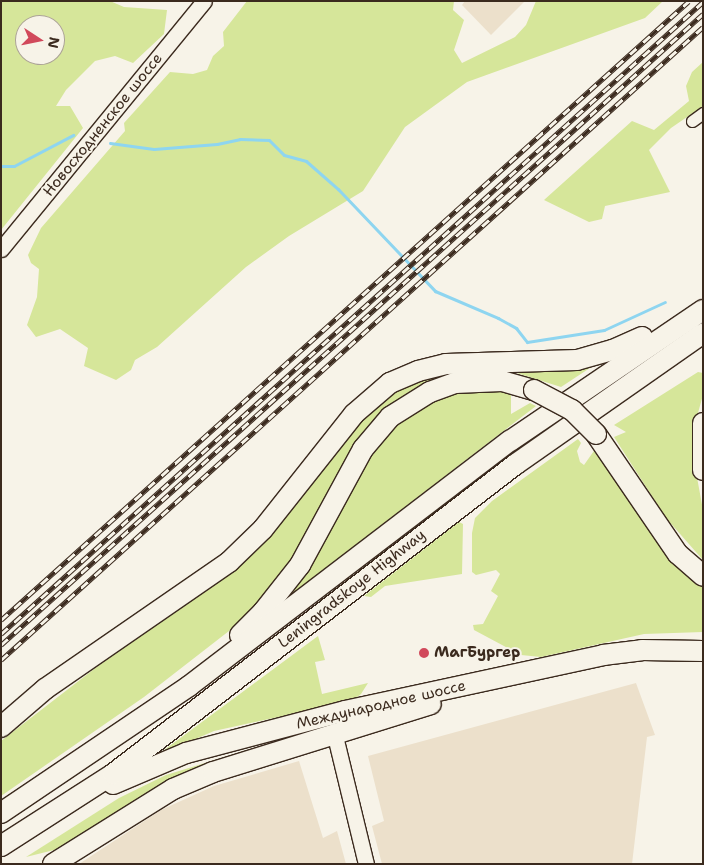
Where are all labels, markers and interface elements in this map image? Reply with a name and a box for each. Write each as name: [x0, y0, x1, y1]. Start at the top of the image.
north arrow: [15, 15, 65, 65]
text: N: [44, 36, 64, 50]
street label: Новосходненское шоссе: [40, 50, 166, 200]
street label: Leningradskoye Highway: [275, 526, 429, 652]
place label: МагБургер: [434, 644, 520, 662]
marker: МагБургер: [418, 647, 430, 659]
street label: Международное шоссе: [294, 677, 468, 733]

